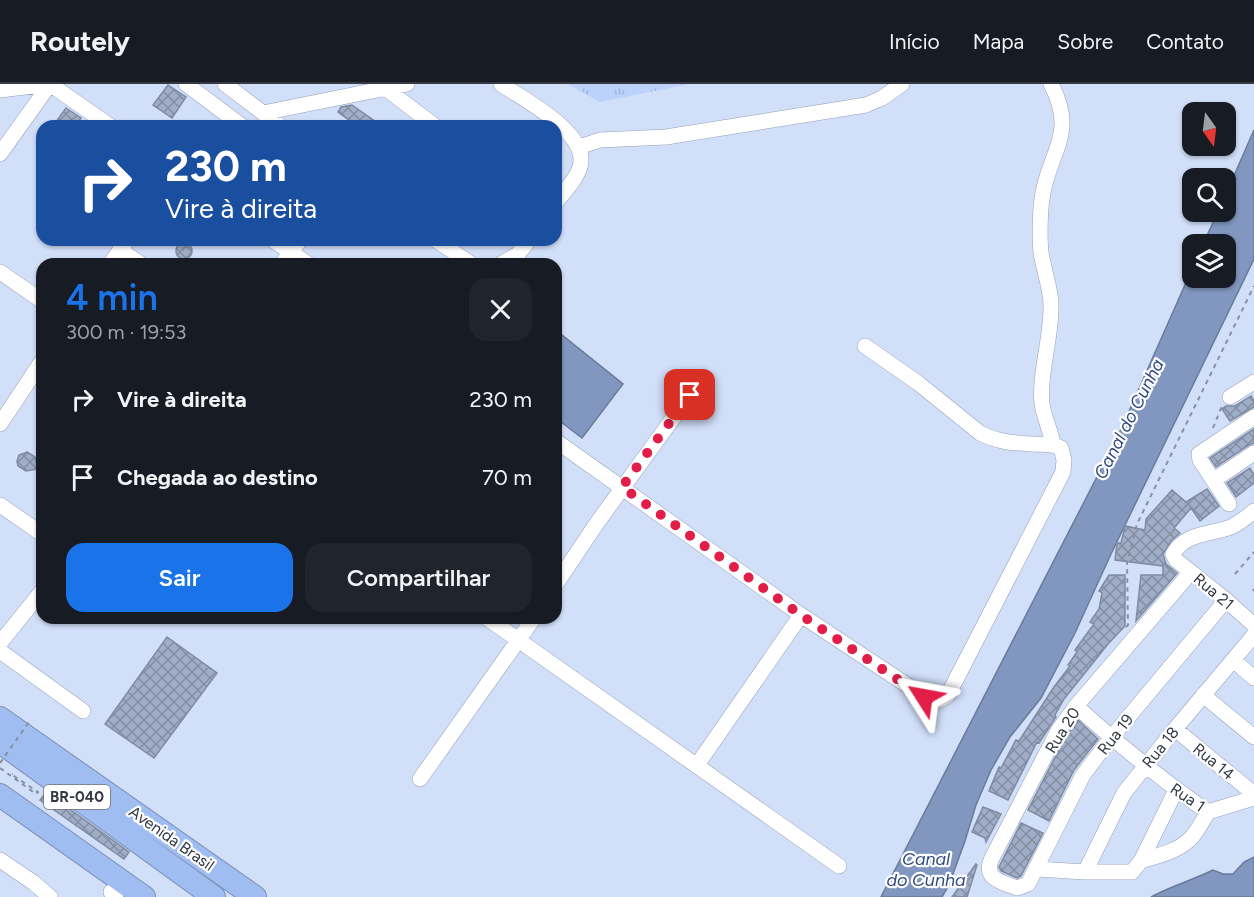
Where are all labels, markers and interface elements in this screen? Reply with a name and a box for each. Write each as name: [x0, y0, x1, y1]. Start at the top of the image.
text: Routely: [30, 24, 130, 58]
text: Início: [889, 29, 940, 54]
text: Mapa: [973, 29, 1024, 54]
text: Sobre: [1057, 29, 1113, 54]
text: Contato: [1146, 29, 1224, 54]
north arrow: [1182, 102, 1236, 156]
map controls: [1182, 102, 1236, 288]
text: 230 m: [165, 141, 287, 192]
icon: right: [66, 144, 144, 222]
button: search: [1182, 168, 1236, 222]
text: Vire à direita: [165, 192, 317, 225]
button: layers: [1182, 234, 1236, 288]
text: 4 min: [66, 276, 158, 319]
button: close: [469, 278, 532, 341]
text: 300 m · 19:53: [66, 320, 186, 344]
water label: Canal do Cunha: [1089, 355, 1169, 483]
pin: [664, 369, 715, 420]
icon: arrive: [673, 378, 706, 411]
icon: right: [66, 383, 99, 416]
text: Vire à direita: [117, 386, 247, 413]
text: 230 m: [469, 386, 532, 413]
icon: arrive: [66, 461, 99, 494]
text: Chegada ao destino: [117, 464, 318, 491]
text: 70 m: [482, 464, 532, 491]
button: Sair: [66, 543, 293, 612]
button: Compartilhar: [305, 543, 532, 612]
street label: Rua 21: [1190, 569, 1238, 614]
position arrow: [892, 665, 956, 729]
street label: Rua 20: [1041, 704, 1084, 757]
street label: Rua 19: [1094, 710, 1137, 759]
street label: Rua 18: [1138, 723, 1183, 772]
street label: Rua 14: [1189, 739, 1238, 784]
street label: Rua 1: [1167, 779, 1209, 816]
road number: BR-040: [44, 785, 110, 809]
street label: Avenida Brasil: [125, 802, 218, 875]
water label: Canal do Cunha: [886, 848, 966, 891]

